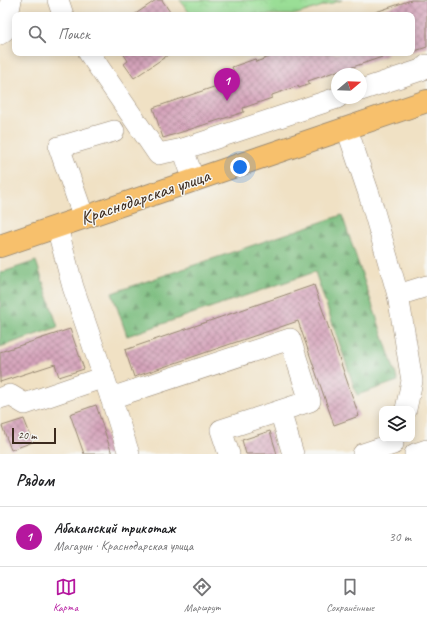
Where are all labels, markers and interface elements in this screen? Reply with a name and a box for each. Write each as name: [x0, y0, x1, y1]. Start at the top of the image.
search box: [12, 12, 415, 56]
icon: search: [26, 23, 48, 45]
text: Поиск: [58, 25, 90, 44]
pin: 1: [214, 68, 240, 101]
north arrow: [331, 68, 367, 104]
your location: [230, 157, 250, 177]
street label: Краснодарская улица: [77, 163, 214, 230]
map controls: [379, 406, 415, 442]
button: layers: [379, 406, 415, 442]
scale bar: [12, 426, 56, 445]
text: 20 m: [18, 428, 37, 442]
text: Рядом: [16, 470, 54, 491]
text: Абаканский трикотаж: [54, 519, 175, 538]
text: 1: [26, 529, 32, 545]
text: 30 m: [389, 529, 411, 545]
text: Магазин · Краснодарская улица: [54, 538, 193, 554]
tab: Карта: [53, 576, 78, 614]
tab: Маршрут: [184, 576, 220, 614]
tab: Сохранённые: [326, 576, 374, 614]

